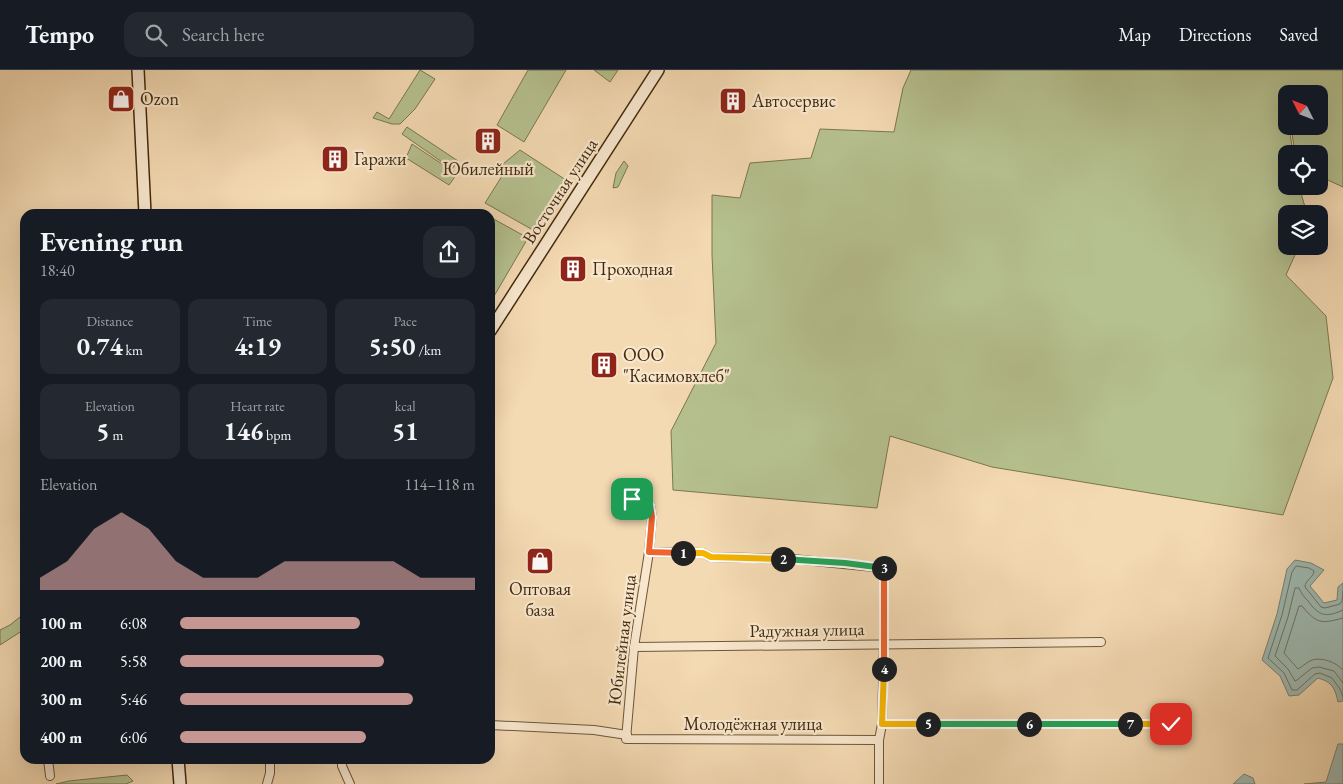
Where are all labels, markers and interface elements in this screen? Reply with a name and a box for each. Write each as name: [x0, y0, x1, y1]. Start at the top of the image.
search box: [124, 12, 474, 57]
text: Tempo: [25, 19, 94, 50]
icon: search: [142, 21, 170, 49]
text: Search here: [182, 22, 264, 47]
text: Map: [1119, 23, 1151, 46]
text: Directions: [1179, 23, 1251, 46]
text: Saved: [1279, 23, 1318, 46]
shop icon: Ozon: [106, 84, 136, 114]
north arrow: [1278, 85, 1328, 135]
map controls: [1278, 85, 1328, 255]
building icon: Автосервис: [718, 86, 748, 116]
place label: Ozon: [140, 87, 179, 110]
place label: Автосервис: [751, 89, 836, 112]
building icon: Юбилейный: [473, 126, 503, 156]
street label: Восточная улица: [517, 133, 603, 248]
building icon: Гаражи: [320, 144, 350, 174]
button: locate: [1278, 145, 1328, 195]
place label: Гаражи: [354, 147, 407, 170]
place label: Юбилейный: [442, 157, 534, 180]
button: layers: [1278, 205, 1328, 255]
text: Evening run: [40, 223, 183, 259]
button: share: [423, 226, 475, 278]
building icon: Проходная: [558, 254, 588, 284]
place label: Проходная: [592, 257, 673, 280]
text: 18:40: [40, 260, 75, 281]
text: Distance: [86, 312, 133, 330]
text: Time: [243, 312, 272, 330]
text: Pace: [393, 312, 417, 330]
text: 0.74: [77, 330, 123, 362]
text: 4:19: [234, 330, 281, 362]
text: 5:50: [369, 330, 416, 362]
text: km: [123, 341, 143, 359]
text: /km: [416, 341, 441, 359]
place label: ООО "Касимовхлеб": [623, 343, 730, 387]
building icon: ООО "Касимовхлеб": [589, 350, 619, 380]
text: Elevation: [85, 397, 135, 415]
text: Heart rate: [230, 397, 285, 415]
text: kcal: [395, 397, 416, 415]
text: 5: [96, 415, 110, 447]
text: 146: [224, 415, 263, 447]
text: 51: [392, 415, 418, 447]
text: m: [110, 426, 123, 444]
text: bpm: [263, 426, 291, 444]
text: Elevation: [40, 474, 98, 495]
text: 114–118 m: [404, 474, 475, 495]
pin: [611, 478, 653, 520]
icon: arrive: [618, 485, 646, 513]
pin: 1: [670, 540, 696, 566]
text: 1: [680, 544, 687, 562]
shop icon: Оптовая база: [525, 546, 555, 576]
pin: 2: [770, 546, 796, 572]
text: 2: [780, 550, 787, 568]
pin: 3: [872, 556, 896, 580]
text: 3: [881, 559, 888, 577]
street label: Юбилейная улица: [602, 572, 641, 707]
place label: Оптовая база: [509, 577, 571, 621]
text: 100 m: [40, 613, 82, 634]
text: 6:08: [120, 613, 147, 634]
street label: Радужная улица: [749, 617, 866, 642]
text: 200 m: [40, 651, 82, 672]
text: 5:58: [120, 651, 147, 672]
pin: 4: [872, 656, 896, 682]
text: 4: [881, 660, 888, 678]
text: 300 m: [40, 689, 82, 710]
text: 5:46: [120, 689, 147, 710]
pin: [1150, 703, 1192, 745]
icon: check: [1157, 710, 1185, 738]
street label: Молодёжная улица: [683, 712, 823, 735]
pin: 5: [916, 712, 940, 736]
pin: 6: [1016, 712, 1042, 736]
pin: 7: [1118, 712, 1142, 736]
text: 5: [925, 715, 932, 733]
text: 6: [1026, 715, 1033, 733]
text: 7: [1127, 715, 1134, 733]
text: 400 m: [40, 727, 82, 748]
text: 6:06: [120, 727, 147, 748]

